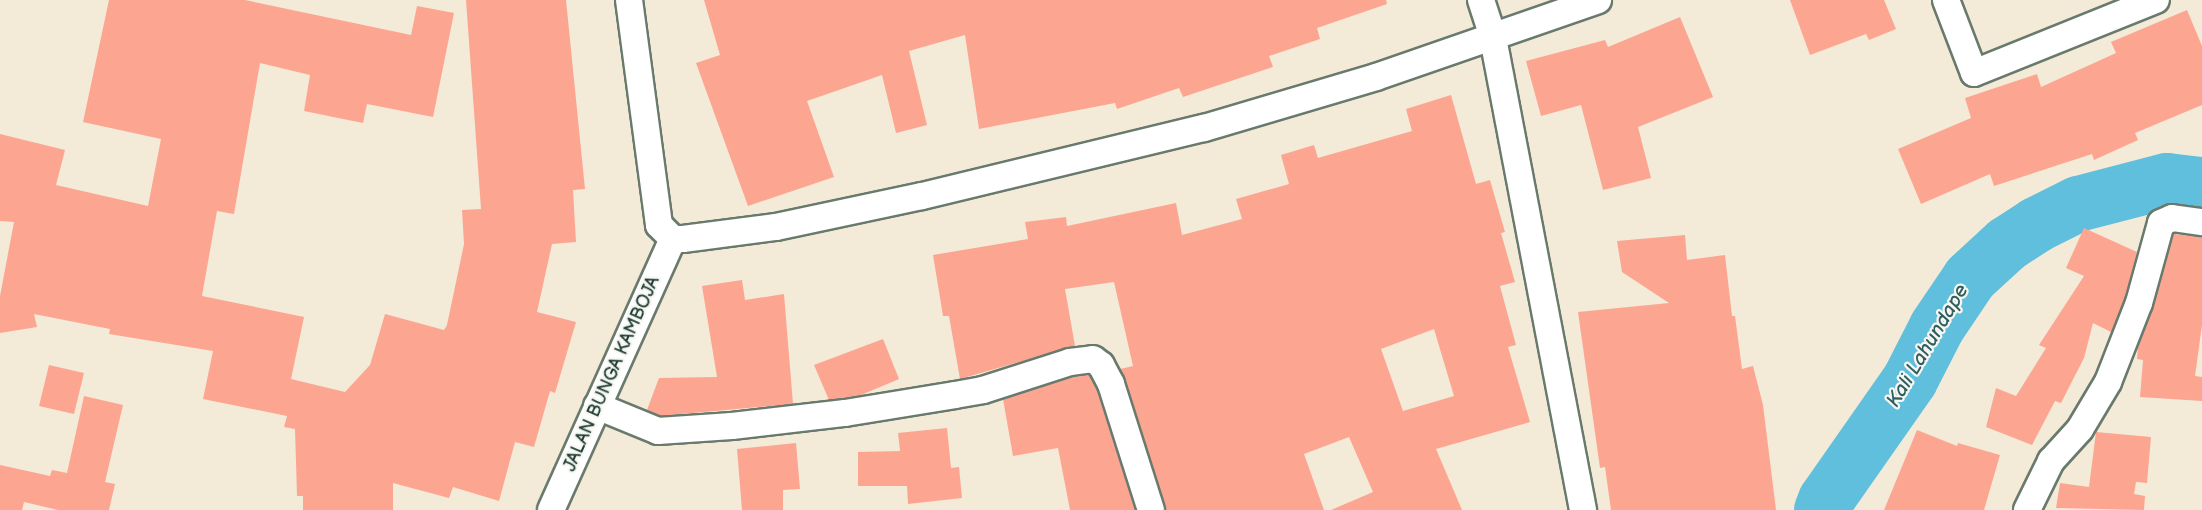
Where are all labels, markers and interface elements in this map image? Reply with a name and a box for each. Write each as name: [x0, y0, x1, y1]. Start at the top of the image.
street label: JALAN BUNGA KAMBOJA: [559, 273, 665, 475]
water label: Kali Lahundape: [1882, 280, 1974, 412]

